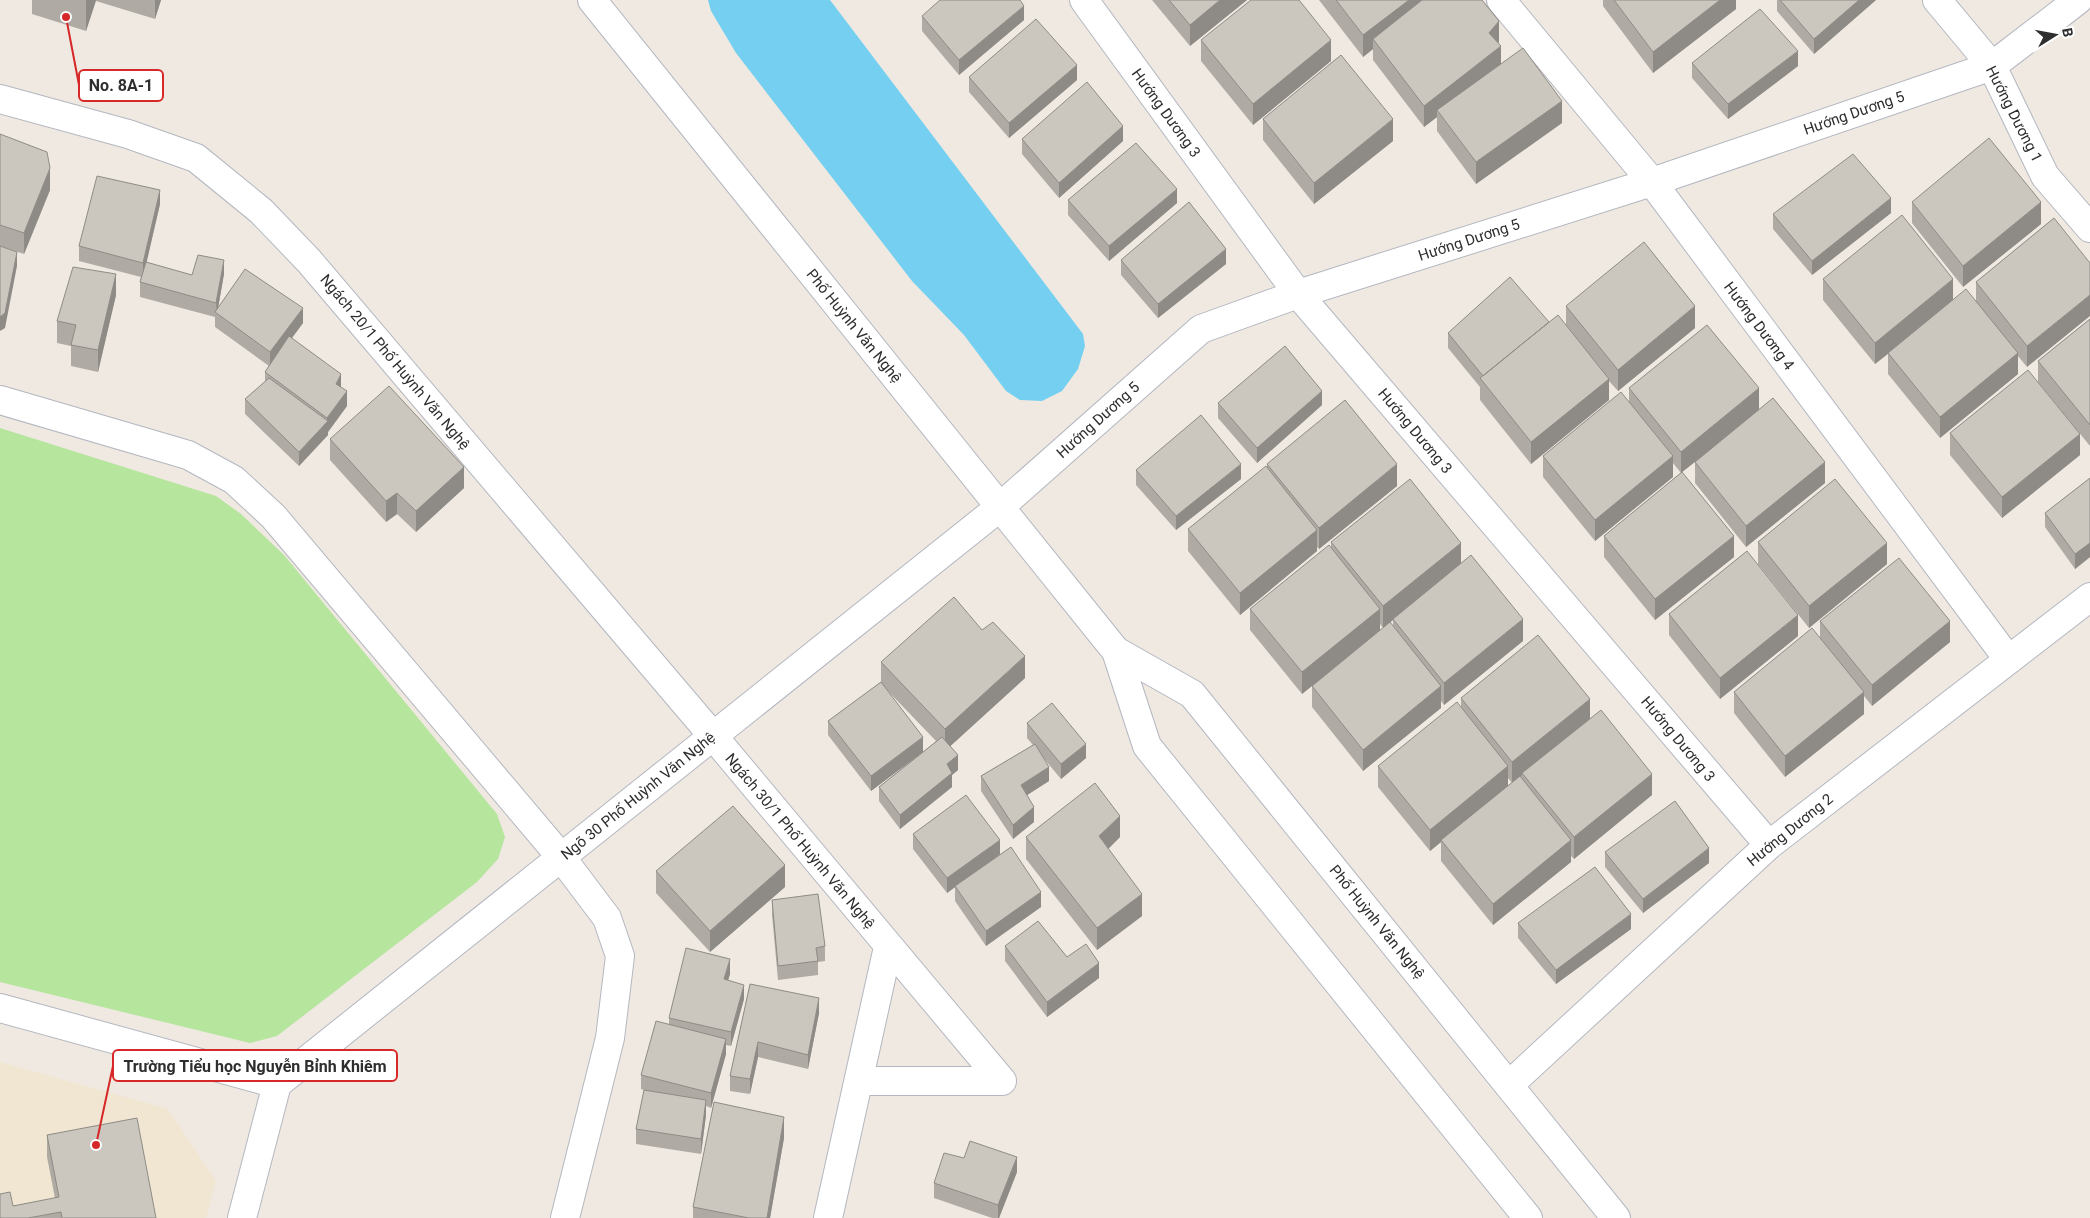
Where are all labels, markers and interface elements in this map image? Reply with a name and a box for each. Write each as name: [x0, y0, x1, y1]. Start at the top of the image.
north arrow: [2030, 10, 2080, 60]
text: B: [2059, 27, 2076, 38]
street label: Hướng Dương 1: [1982, 63, 2046, 165]
street label: Hướng Dương 3: [1128, 65, 1204, 161]
callout: No. 8A-1: [79, 70, 163, 101]
text: No. 8A-1: [89, 76, 153, 95]
street label: Hướng Dương 5: [1801, 87, 1907, 139]
street label: Hướng Dương 5: [1416, 215, 1522, 265]
street label: Phố Huỳnh Văn Nghệ: [803, 266, 905, 387]
street label: Ngách 20/1 Phố Huỳnh Văn Nghệ: [316, 271, 474, 453]
street label: Hướng Dương 4: [1720, 278, 1798, 374]
street label: Hướng Dương 5: [1053, 378, 1143, 462]
street label: Hướng Dương 3: [1374, 385, 1456, 477]
street label: Hướng Dương 3: [1637, 693, 1719, 785]
street label: Ngõ 30 Phố Huỳnh Văn Nghệ: [557, 728, 719, 864]
street label: Ngách 30/1 Phố Huỳnh Văn Nghệ: [721, 750, 879, 932]
street label: Hướng Dương 2: [1743, 790, 1837, 870]
street label: Phố Huỳnh Văn Nghệ: [1326, 862, 1428, 983]
callout: Trường Tiểu học Nguyễn Bỉnh Khiêm: [113, 1050, 397, 1081]
text: Trường Tiểu học Nguyễn Bỉnh Khiêm: [123, 1057, 387, 1076]

